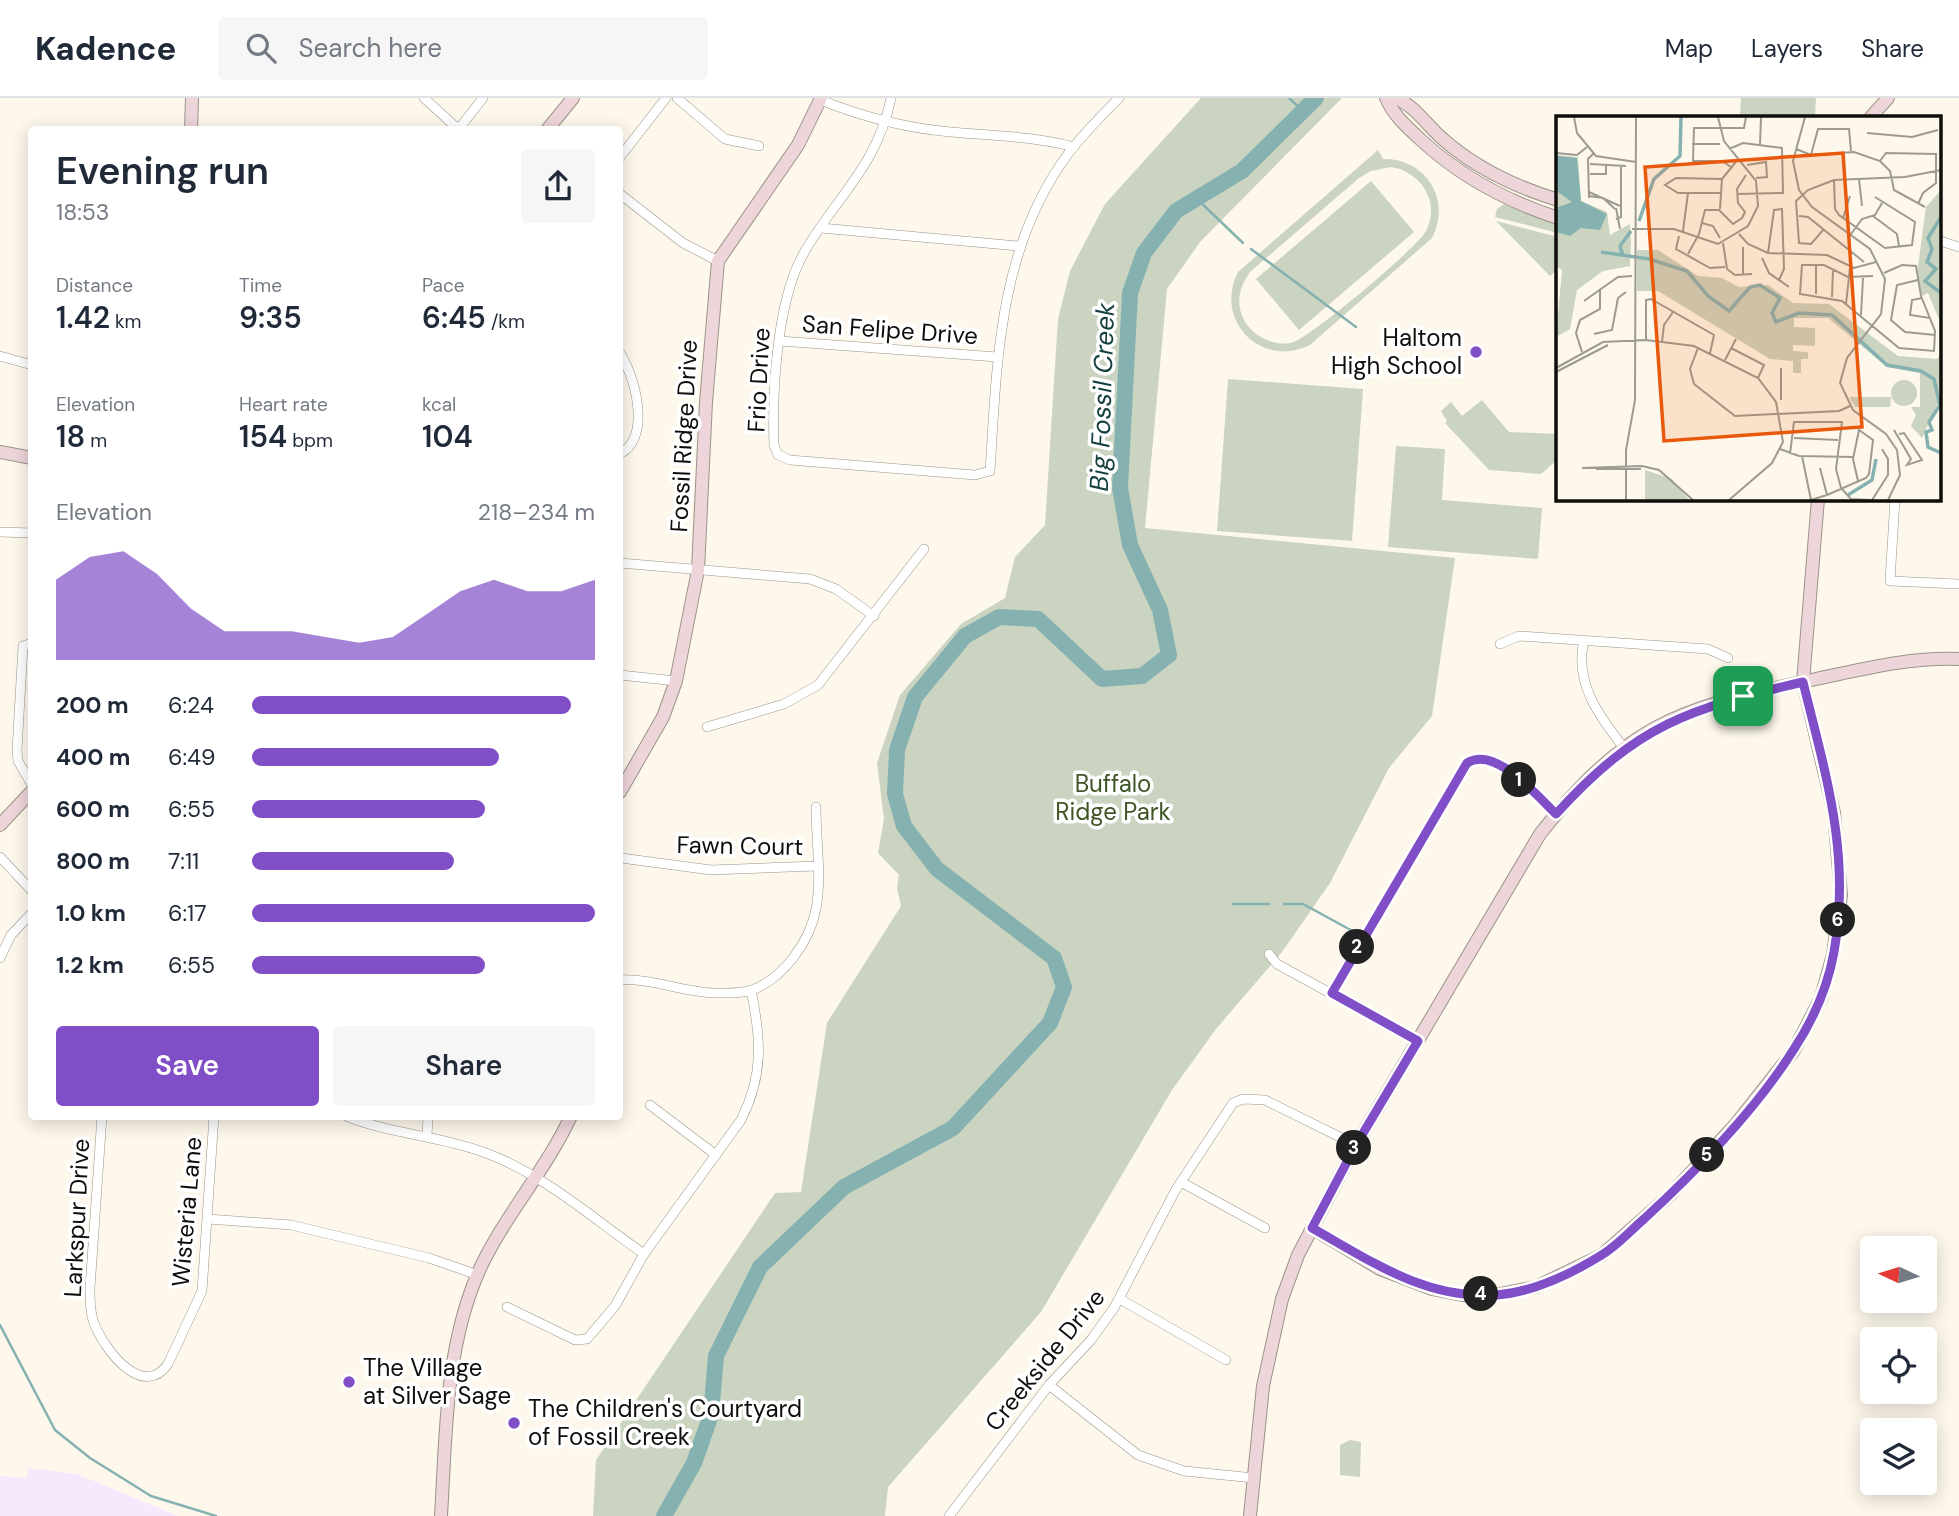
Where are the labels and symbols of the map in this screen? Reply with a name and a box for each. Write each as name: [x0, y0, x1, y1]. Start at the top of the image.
inset map: [1556, 116, 1941, 500]
water label: Big Fossil Creek: [1082, 301, 1122, 492]
street label: San Felipe Drive: [801, 308, 979, 351]
place label: Haltom High School: [1331, 322, 1462, 381]
street label: Frio Drive: [740, 327, 777, 433]
street label: Fossil Ridge Drive: [663, 339, 704, 533]
marker: Haltom High School: [1468, 344, 1484, 360]
pin: [1713, 666, 1773, 726]
pin: 1: [1502, 762, 1536, 798]
park label: Buffalo Ridge Park: [1055, 768, 1171, 827]
street label: Fawn Court: [676, 829, 804, 862]
pin: 6: [1820, 902, 1856, 938]
pin: 2: [1340, 930, 1374, 964]
pin: 3: [1336, 1130, 1372, 1166]
street label: Wisteria Lane: [165, 1136, 208, 1288]
street label: Larkspur Drive: [57, 1138, 96, 1298]
pin: 5: [1690, 1138, 1724, 1172]
north arrow: [1860, 1236, 1937, 1312]
pin: 4: [1464, 1276, 1498, 1312]
street label: Creekside Drive: [978, 1282, 1111, 1437]
place label: The Village at Silver Sage: [363, 1352, 511, 1411]
marker: The Village at Silver Sage: [341, 1374, 357, 1390]
place label: The Children's Courtyard of Fossil Creek: [528, 1393, 802, 1452]
marker: The Children's Courtyard of Fossil Creek: [506, 1415, 522, 1431]

